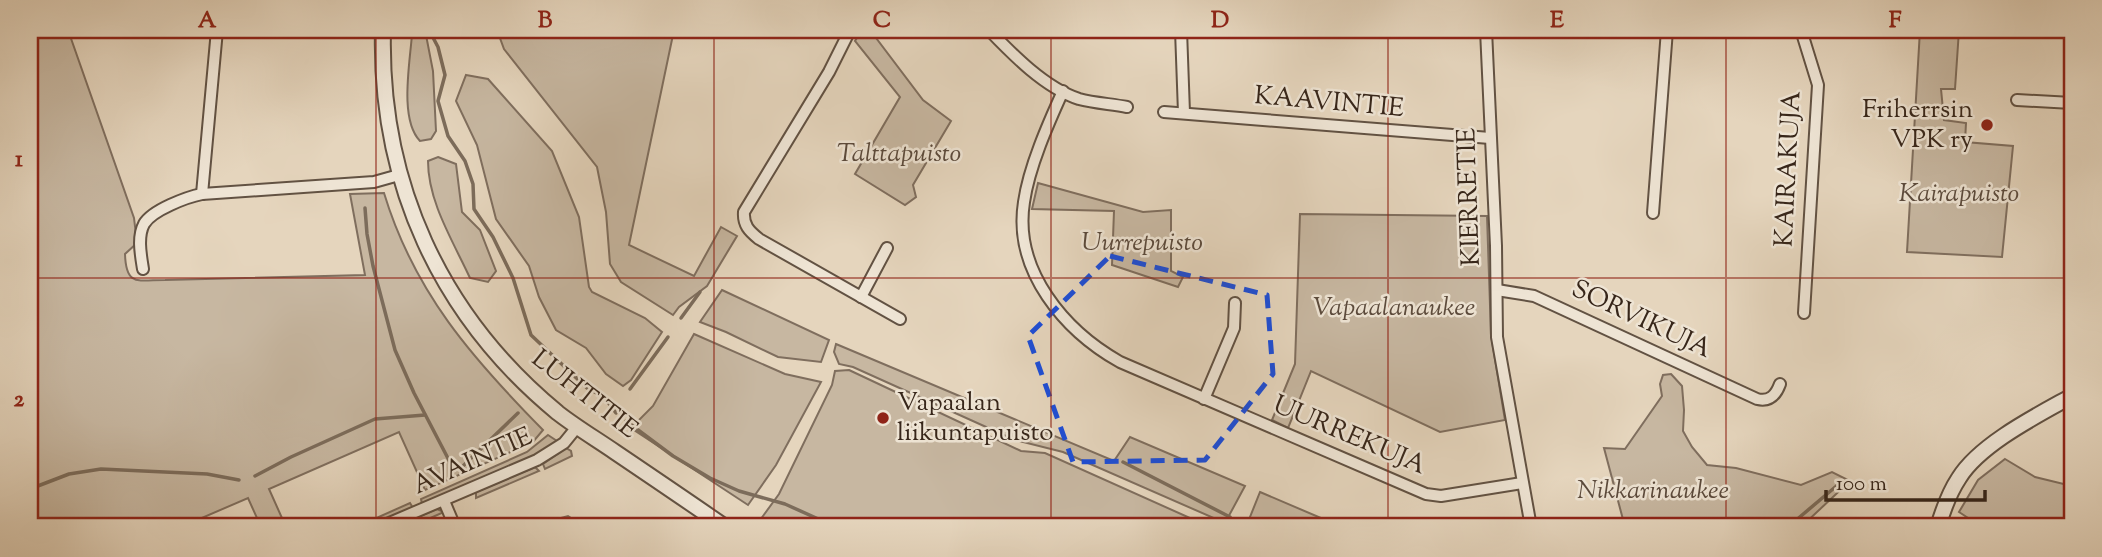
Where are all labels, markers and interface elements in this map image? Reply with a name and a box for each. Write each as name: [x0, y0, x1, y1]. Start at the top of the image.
text: A: [198, 5, 217, 38]
text: B: [538, 5, 553, 38]
text: C: [873, 5, 891, 38]
text: D: [1211, 5, 1229, 38]
text: E: [1550, 5, 1564, 38]
text: F: [1889, 5, 1902, 38]
street label: KAAVINTIE: [1253, 78, 1406, 128]
street label: KAIRAKUJA: [1766, 90, 1812, 248]
place label: Friherrsin VPK ry: [1862, 92, 1973, 159]
marker: Friherrsin VPK ry: [1979, 117, 1995, 133]
street label: KIERRETIE: [1449, 127, 1491, 267]
park label: Talttapuisto: [837, 136, 961, 173]
text: 1: [15, 144, 23, 177]
park label: Kairapuisto: [1899, 176, 2019, 213]
park label: Uurrepuisto: [1081, 225, 1203, 262]
street label: SORVIKUJA: [1565, 271, 1717, 369]
park label: Vapaalanaukee: [1313, 290, 1475, 327]
street label: LUHTITIE: [523, 342, 645, 449]
text: 2: [14, 384, 25, 417]
place label: Vapaalan liikuntapuisto: [897, 385, 1054, 452]
street label: UURREKUJA: [1266, 387, 1432, 485]
marker: Vapaalan liikuntapuisto: [875, 410, 891, 426]
street label: AVAINTIE: [407, 419, 539, 505]
scale bar: [1826, 459, 1985, 503]
text: 100 m: [1836, 470, 1887, 500]
park label: Nikkarinaukee: [1577, 473, 1729, 510]

